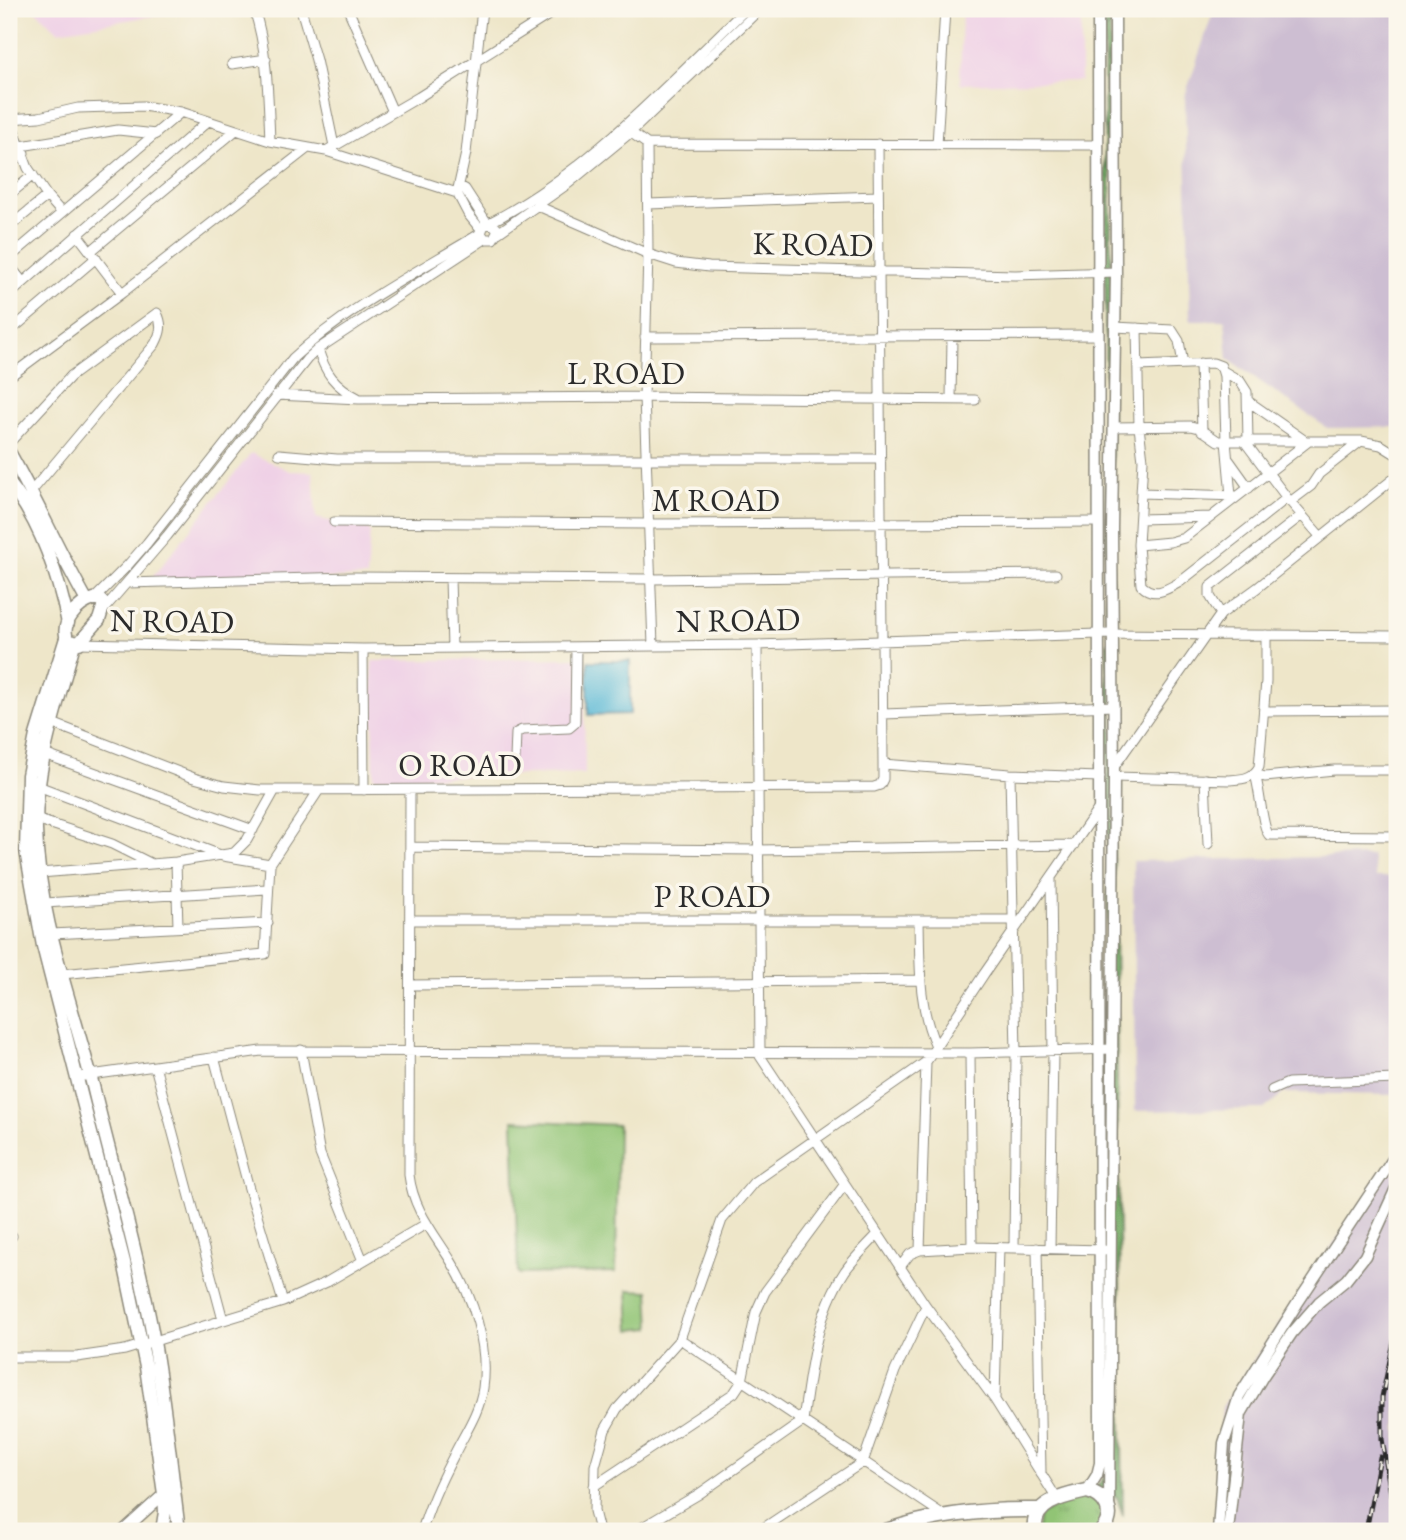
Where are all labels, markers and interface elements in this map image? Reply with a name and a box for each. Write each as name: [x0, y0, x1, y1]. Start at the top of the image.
street label: K ROAD: [752, 222, 874, 266]
street label: L ROAD: [567, 352, 685, 394]
street label: M ROAD: [652, 479, 780, 521]
street label: N ROAD: [675, 598, 801, 642]
street label: N ROAD: [109, 599, 235, 643]
street label: O ROAD: [398, 744, 522, 786]
street label: P ROAD: [654, 875, 770, 917]

